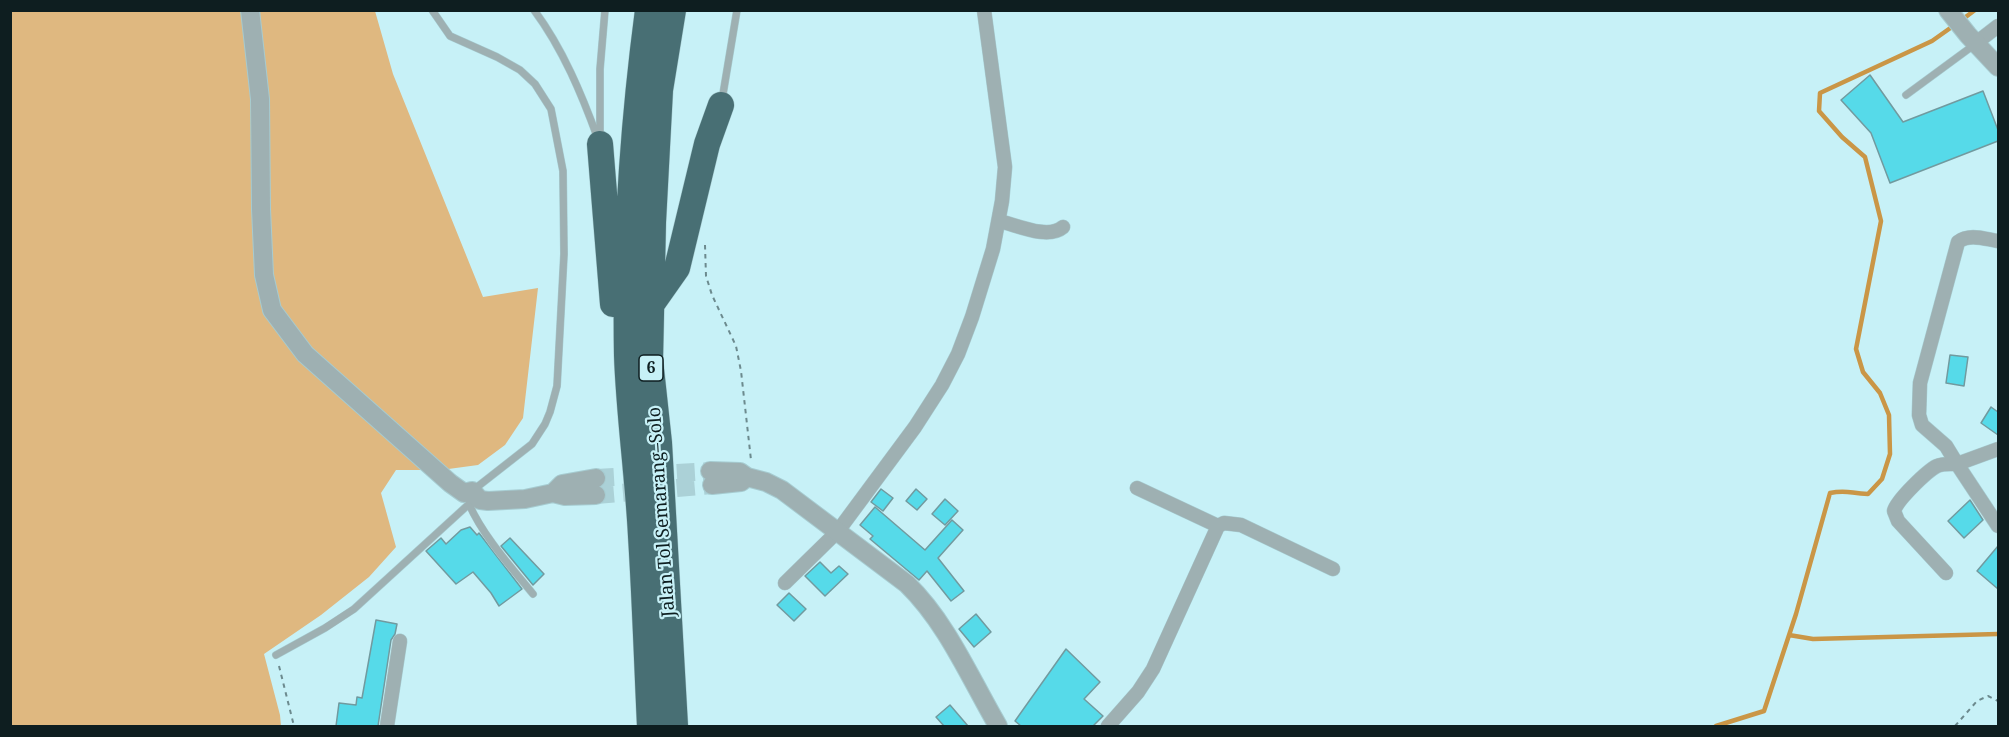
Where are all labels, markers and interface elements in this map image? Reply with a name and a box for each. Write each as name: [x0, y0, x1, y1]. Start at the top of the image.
road number: 6: [639, 355, 663, 381]
street label: Jalan Tol Semarang–Solo: [644, 406, 680, 618]

